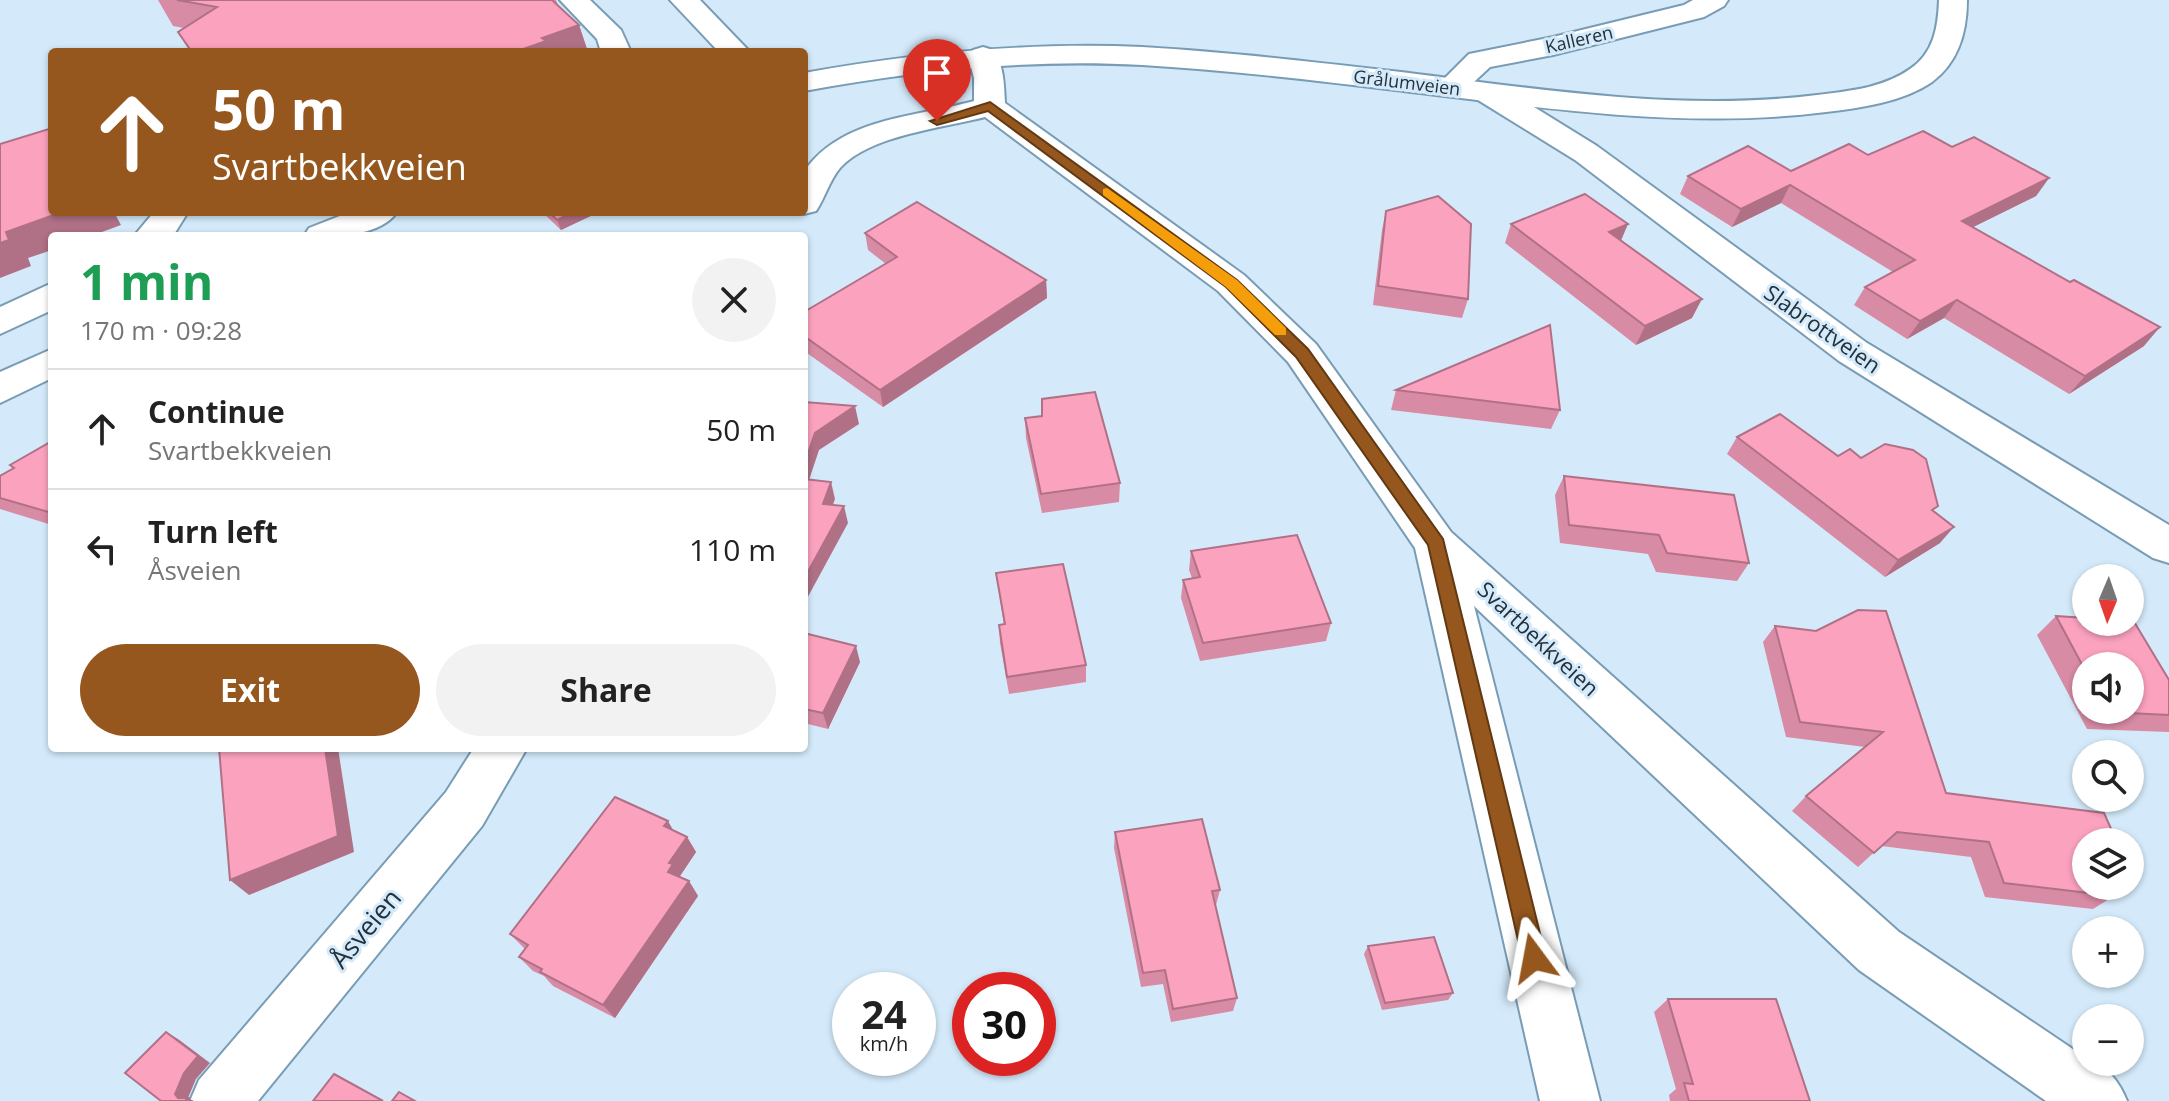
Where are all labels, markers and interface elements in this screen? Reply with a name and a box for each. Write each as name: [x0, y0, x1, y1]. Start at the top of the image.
street label: Kalleren: [1543, 20, 1615, 58]
pin: [903, 39, 971, 121]
icon: arrive: [915, 51, 959, 95]
street label: Grålumveien: [1352, 64, 1462, 100]
text: 50 m: [212, 70, 346, 146]
icon: ahead: [80, 80, 184, 184]
text: Svartbekkveien: [212, 142, 467, 191]
text: 1 min: [80, 249, 213, 314]
button: close: [692, 258, 776, 342]
street label: Slabrottveien: [1759, 277, 1887, 379]
text: 170 m · 09:28: [80, 312, 242, 348]
text: Continue: [148, 391, 285, 432]
icon: ahead: [80, 407, 124, 451]
text: 50 m: [706, 409, 776, 450]
text: Svartbekkveien: [148, 432, 332, 468]
text: Turn left: [148, 511, 278, 552]
icon: left: [80, 527, 124, 571]
text: 110 m: [689, 529, 776, 570]
text: Åsveien: [148, 552, 242, 588]
north arrow: [2072, 564, 2144, 636]
map controls: [2072, 564, 2144, 1076]
street label: Svartbekkveien: [1472, 574, 1606, 702]
button: Exit: [80, 644, 420, 736]
button: Share: [436, 644, 776, 736]
button: sound: [2072, 652, 2144, 724]
button: search: [2072, 740, 2144, 812]
button: layers: [2072, 828, 2144, 900]
street label: Åsveien: [321, 881, 409, 975]
position arrow: [1492, 916, 1576, 1000]
button: +: [2072, 916, 2144, 988]
speed limit sign: 30: [952, 972, 1056, 1076]
text: 24: [861, 986, 907, 1041]
button: −: [2072, 1004, 2144, 1076]
text: km/h: [860, 1030, 908, 1057]

